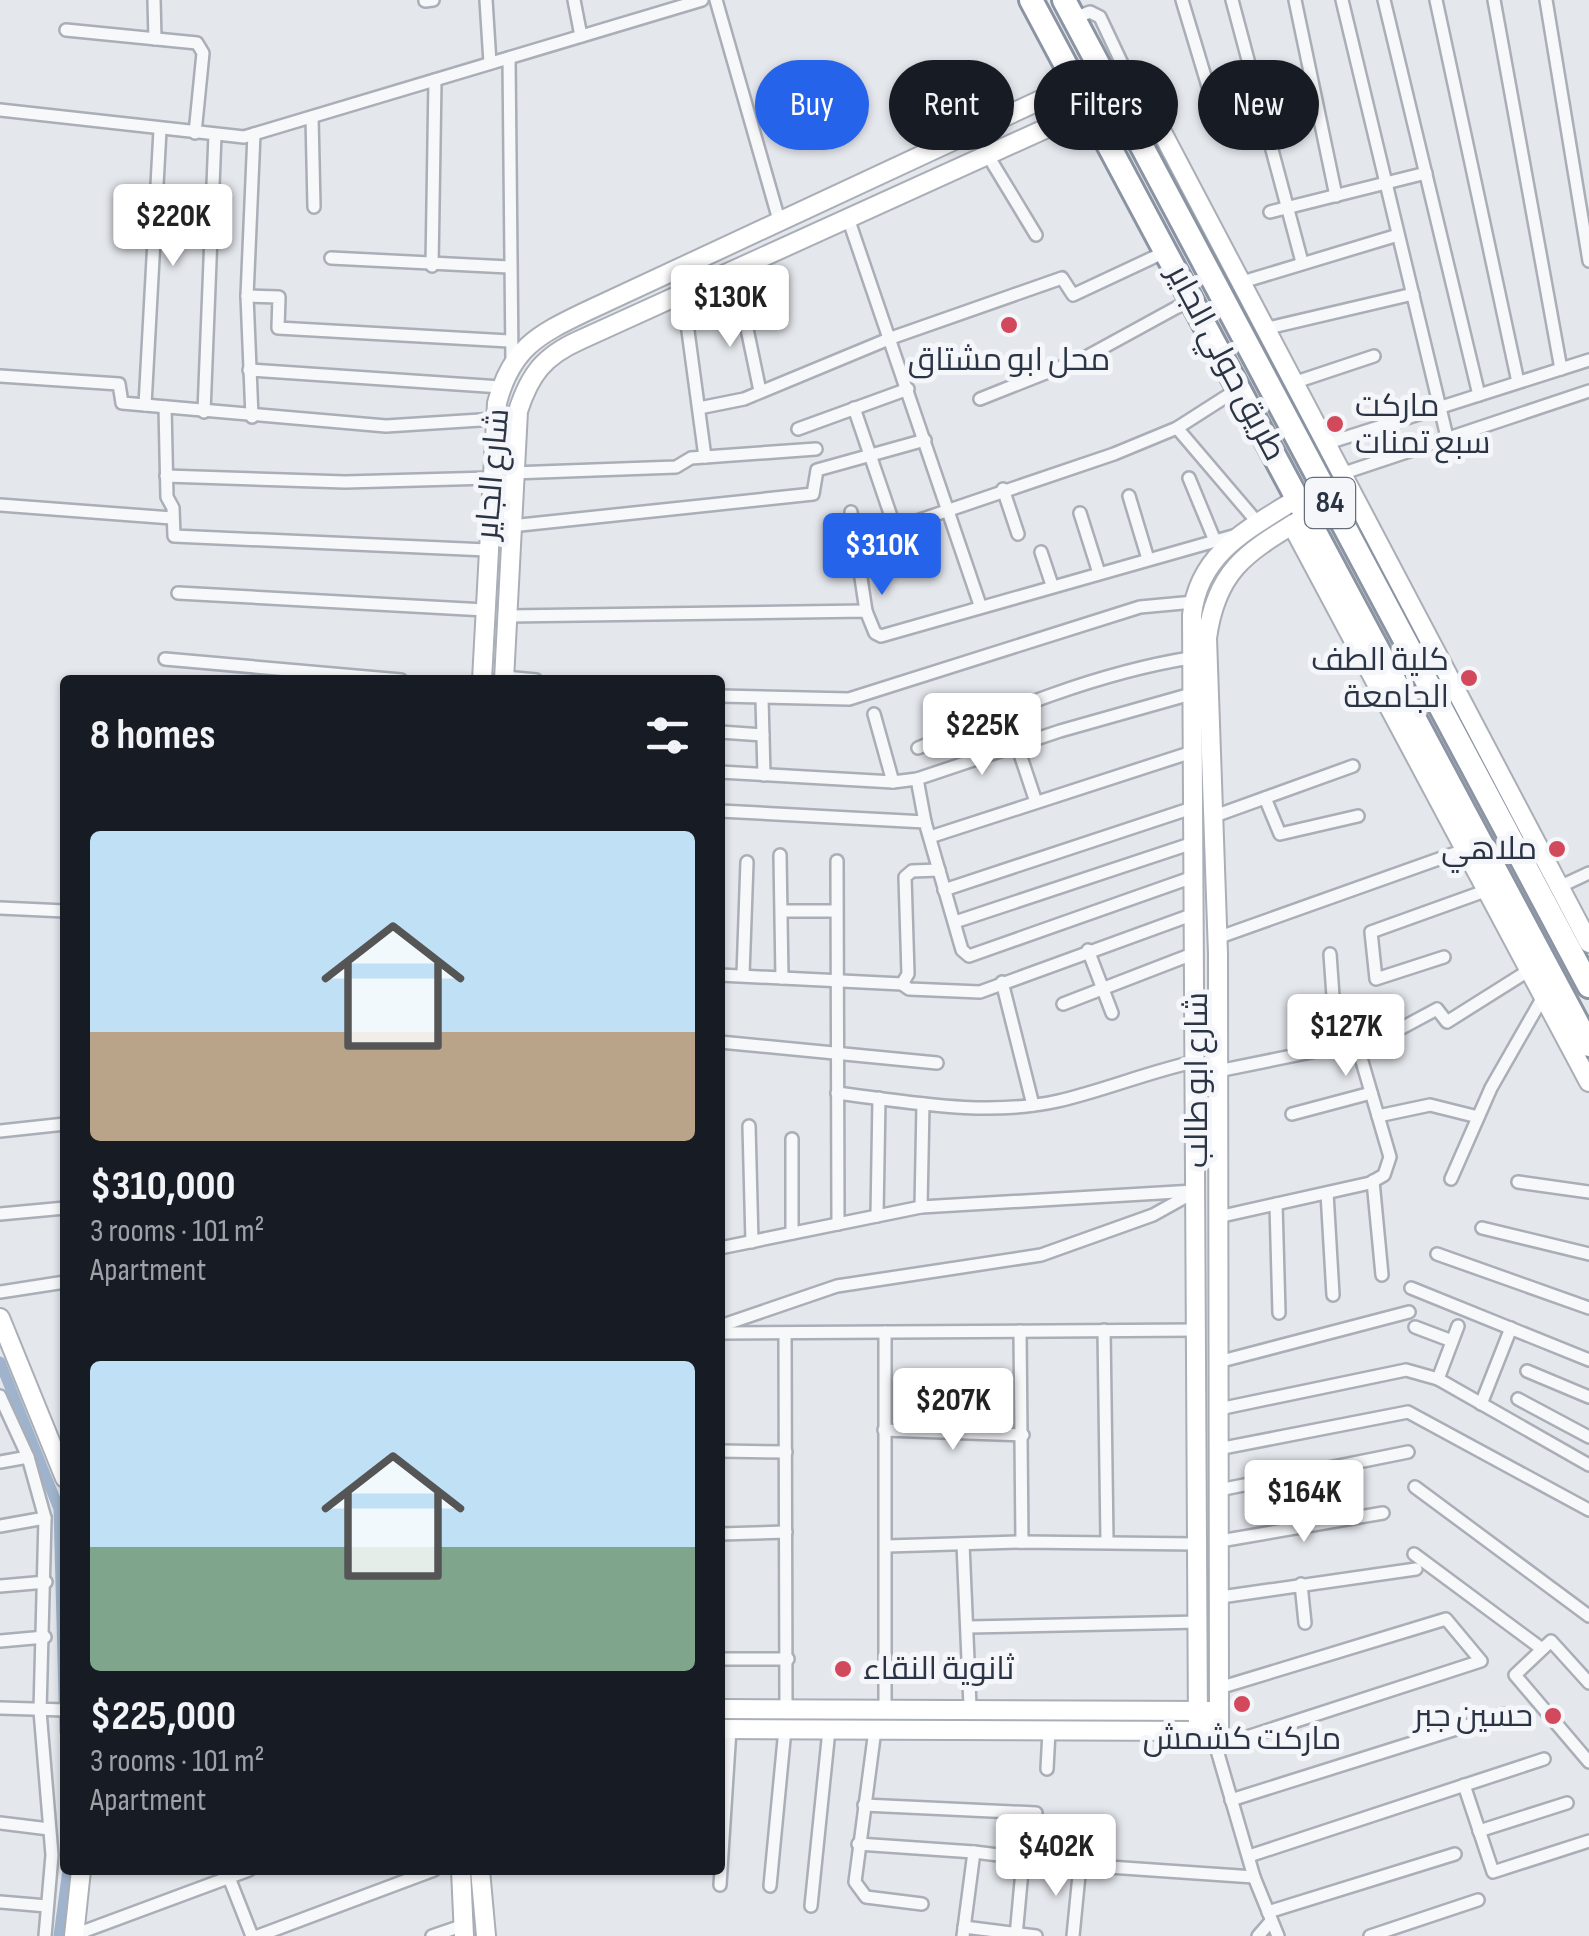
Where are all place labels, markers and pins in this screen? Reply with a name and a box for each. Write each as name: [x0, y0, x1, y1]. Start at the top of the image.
pin: $220K: [103, 184, 243, 269]
pin: $130K: [660, 265, 800, 350]
marker: محل ابو مشتاق: [998, 314, 1020, 336]
place label: محل ابو مشتاق: [908, 341, 1110, 380]
place label: ماركت سبع تمنات: [1355, 387, 1490, 464]
marker: ماركت سبع تمنات: [1324, 413, 1346, 435]
pin: $310K: [812, 513, 952, 598]
place label: كلية الطف الجامعة: [1311, 641, 1449, 717]
marker: كلية الطف الجامعة: [1458, 667, 1480, 689]
pin: $225K: [912, 693, 1052, 778]
place label: ملاهي: [1441, 830, 1537, 873]
marker: ملاهي: [1546, 838, 1568, 860]
pin: $127K: [1276, 994, 1416, 1079]
pin: $207K: [883, 1368, 1023, 1453]
pin: $164K: [1234, 1460, 1374, 1545]
place label: ثانوية النقاء: [863, 1650, 1015, 1689]
marker: ثانوية النقاء: [832, 1658, 854, 1680]
marker: ماركت كشمش: [1231, 1693, 1253, 1715]
place label: حسين جبر: [1412, 1697, 1533, 1736]
marker: حسين جبر: [1542, 1705, 1564, 1727]
place label: ماركت كشمش: [1143, 1720, 1341, 1759]
pin: $402K: [986, 1814, 1126, 1899]

